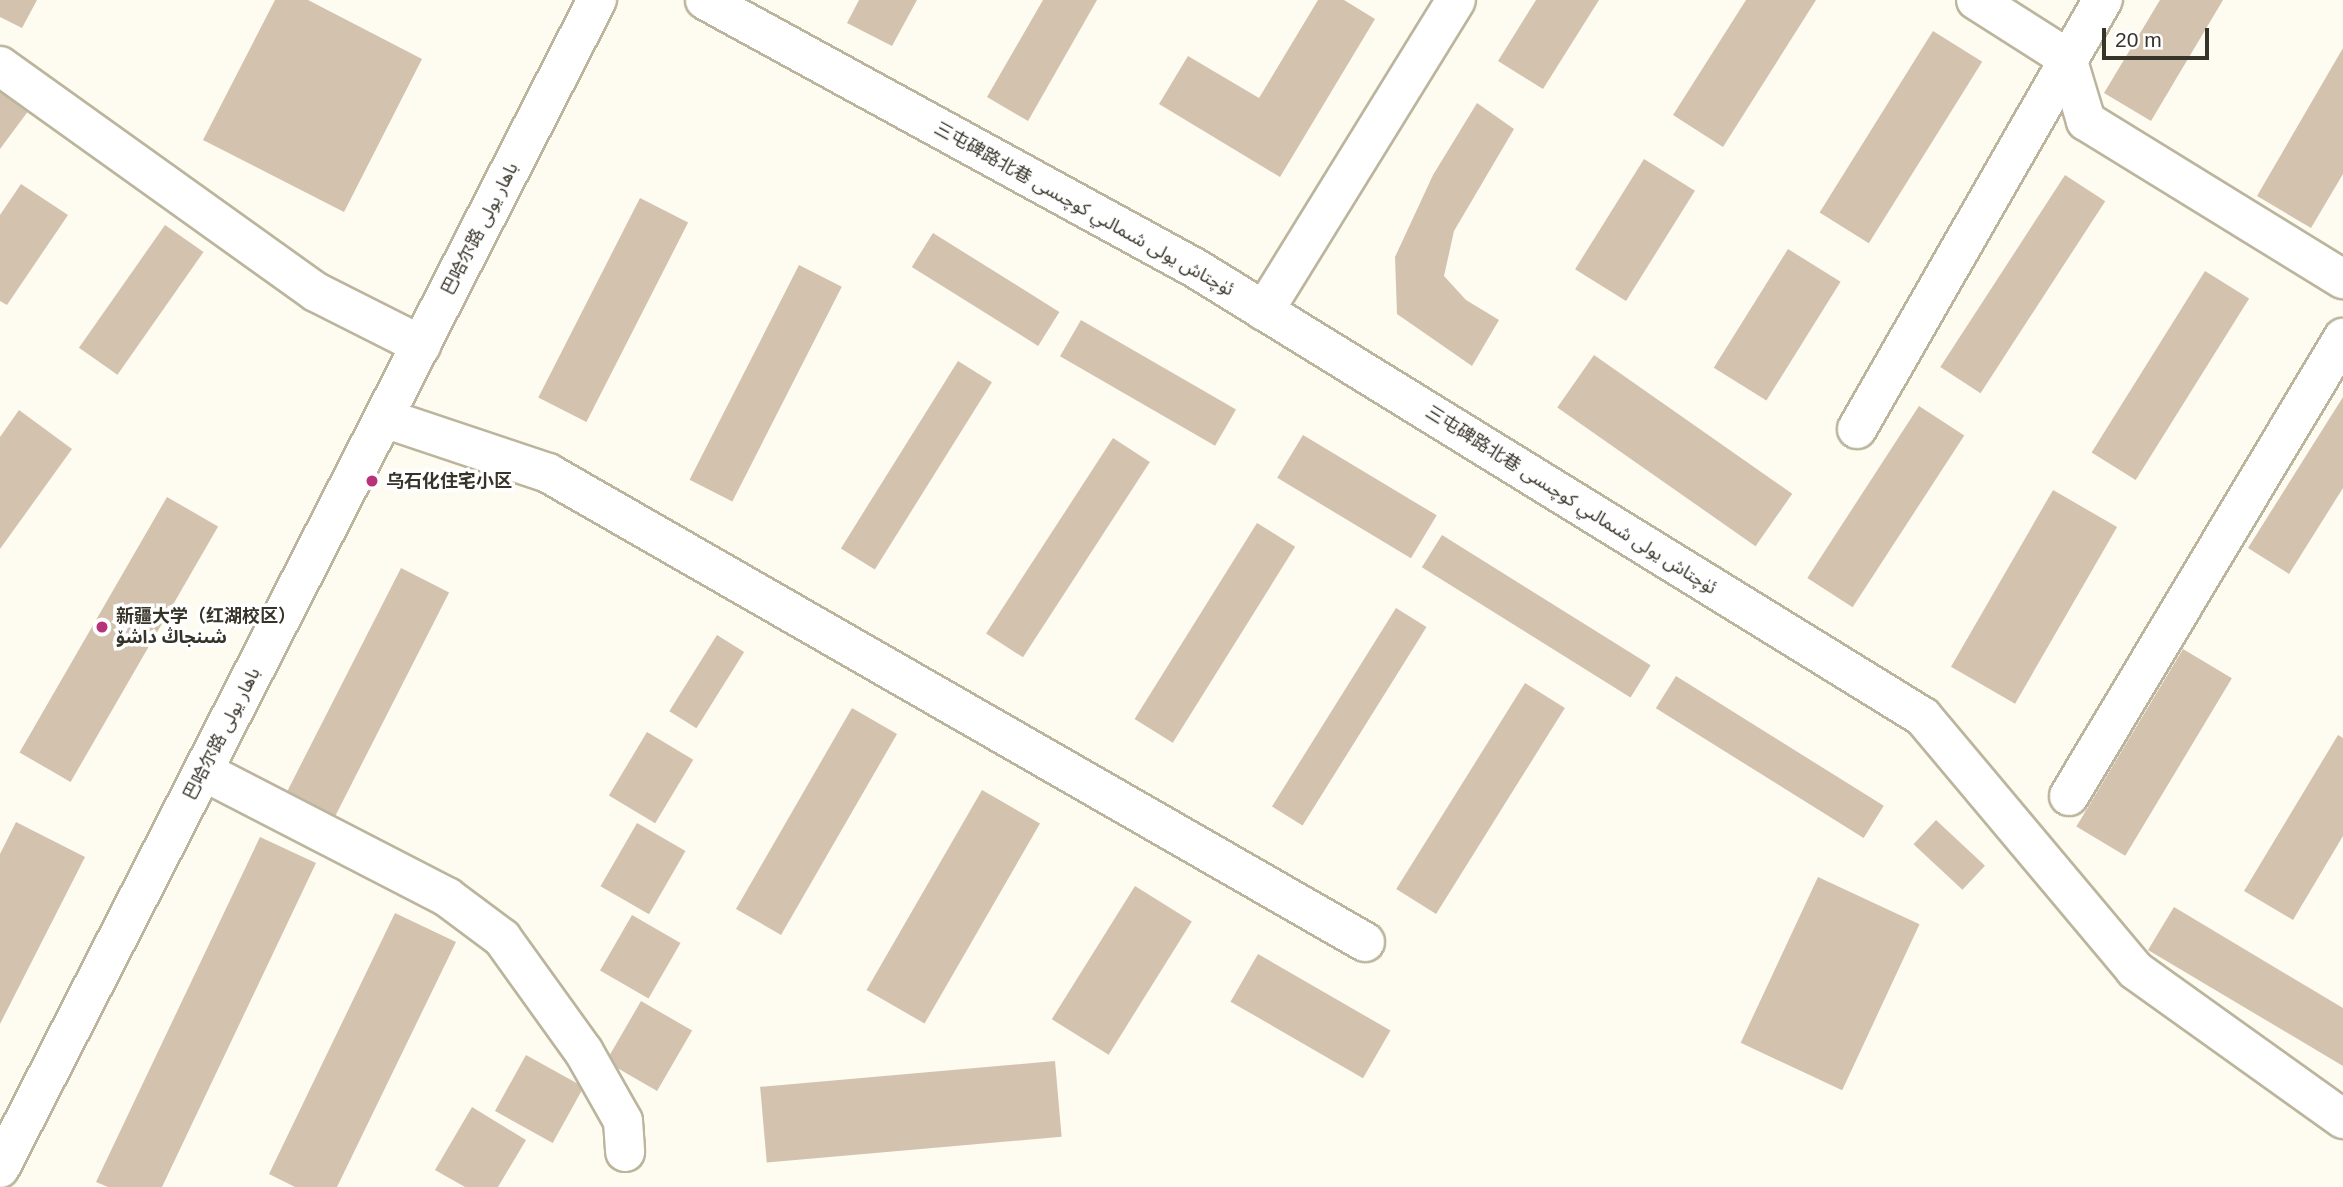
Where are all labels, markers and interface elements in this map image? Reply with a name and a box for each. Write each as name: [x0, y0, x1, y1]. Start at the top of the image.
scale bar: [2105, 14, 2212, 58]
text: 20 m: [2115, 28, 2162, 51]
street label: 三屯碑路北巷 ئۈچتاش يولى شىمالىي كوچىسى: [931, 117, 1237, 301]
street label: 巴哈尔路 باھار يولى: [437, 159, 523, 299]
street label: 三屯碑路北巷 ئۈچتاش يولى شىمالىي كوچىسى: [1422, 401, 1720, 599]
place label: 乌石化住宅小区: [386, 470, 512, 492]
marker: 乌石化住宅小区: [364, 473, 380, 489]
place label: 新疆大学（红湖校区） شىنجاڭ داشۆ: [116, 606, 296, 648]
marker: 新疆大学（红湖校区） شىنجاڭ داشۆ: [94, 619, 110, 635]
street label: 巴哈尔路 باھار يولى: [179, 664, 265, 804]

